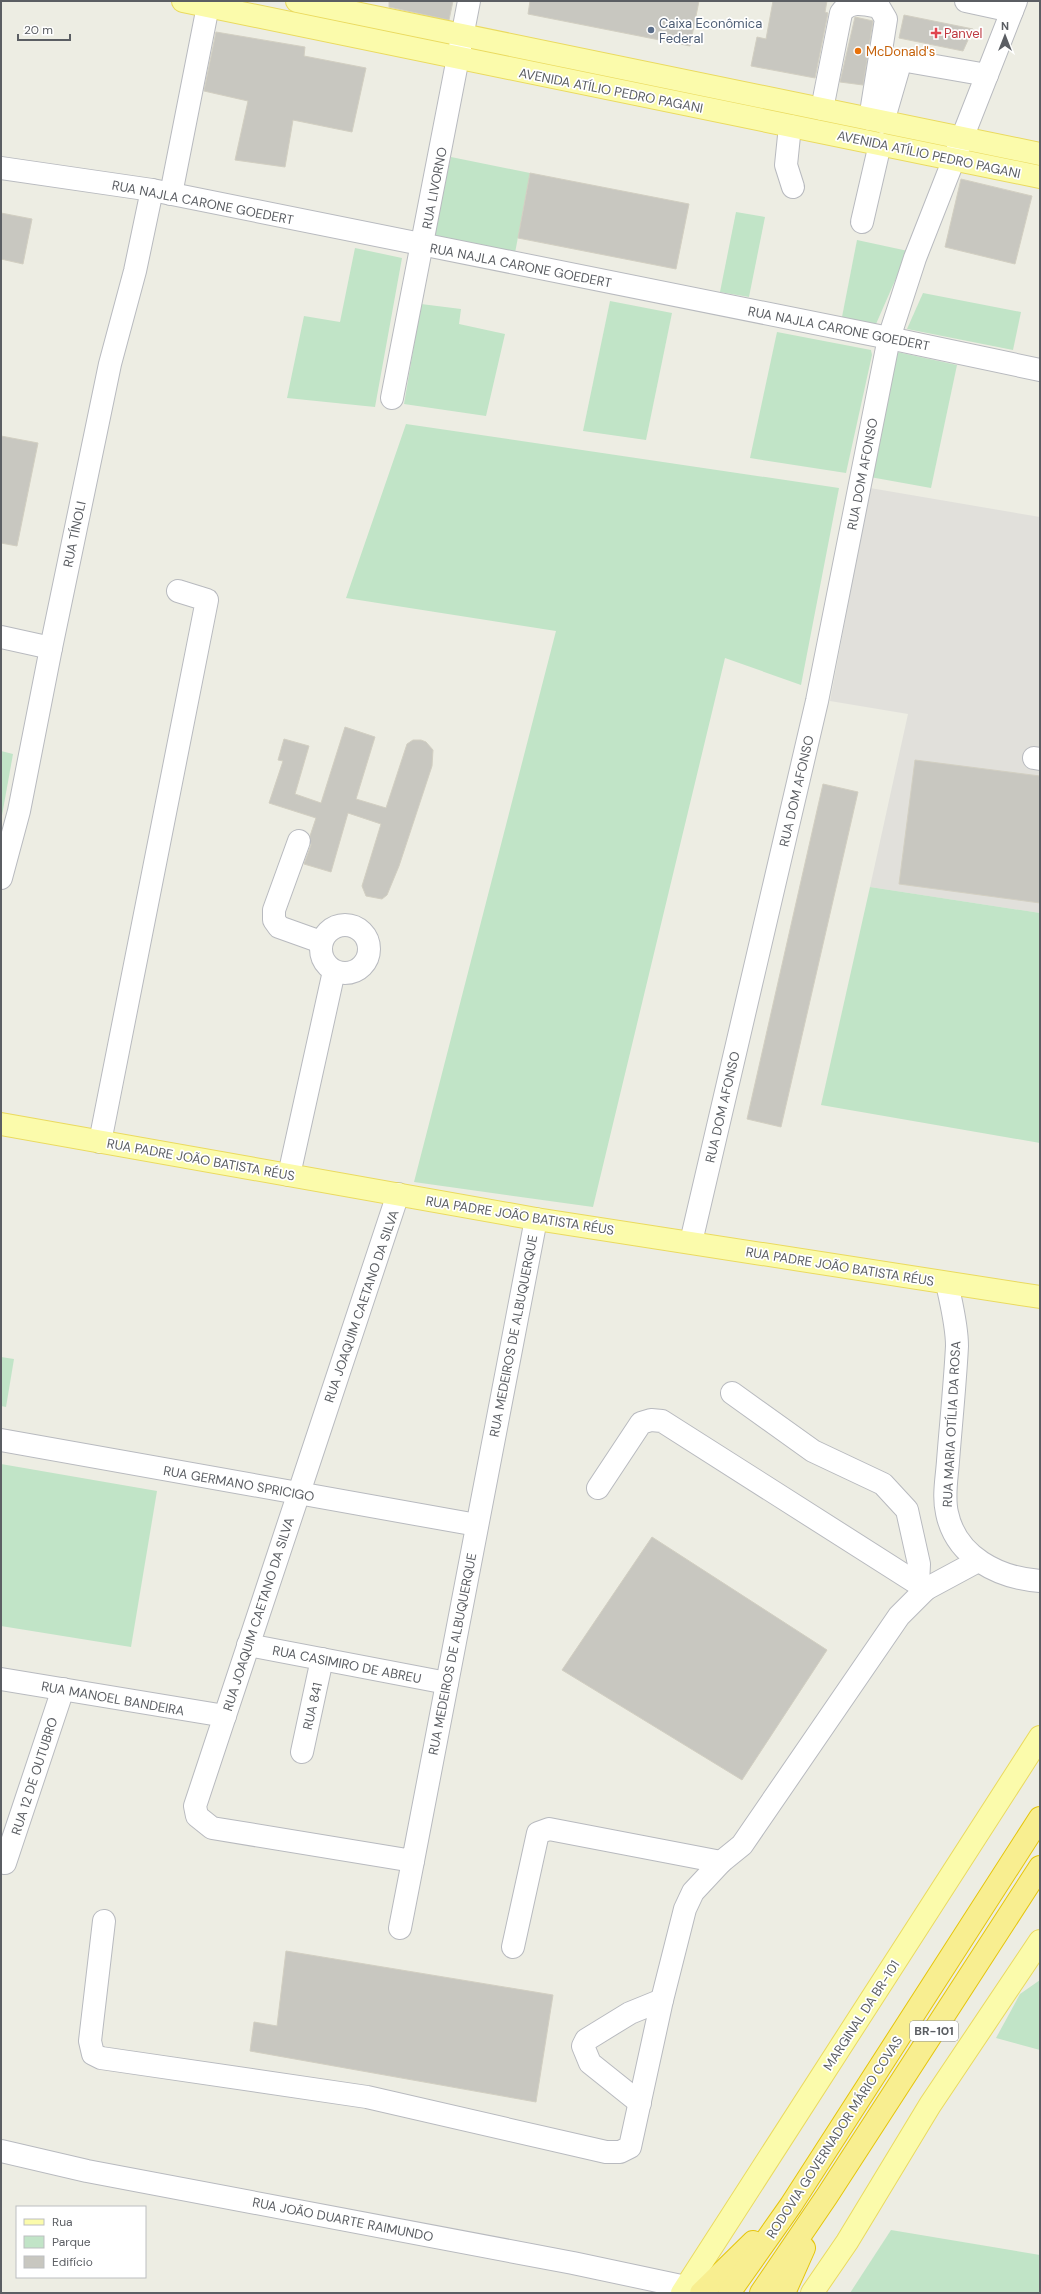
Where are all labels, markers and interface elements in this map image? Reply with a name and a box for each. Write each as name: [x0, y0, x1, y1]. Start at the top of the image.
place label: Caixa Econômica Federal: [659, 15, 762, 47]
scale bar: [18, 16, 70, 42]
north arrow: [985, 16, 1025, 56]
text: N: [1001, 19, 1009, 33]
text: 20 m: [24, 22, 53, 38]
marker: Caixa Econômica Federal: [646, 25, 656, 35]
place label: Panvel: [944, 25, 982, 42]
marker: Panvel: [931, 28, 941, 38]
place label: McDonald's: [866, 43, 935, 60]
marker: McDonald's: [853, 46, 863, 56]
street label: AVENIDA ATÍLIO PEDRO PAGANI: [517, 63, 705, 117]
street label: AVENIDA ATÍLIO PEDRO PAGANI: [836, 126, 1022, 182]
street label: RUA LIVORNO: [418, 146, 451, 230]
street label: RUA NAJLA CARONE GOEDERT: [111, 177, 295, 228]
street label: RUA NAJLA CARONE GOEDERT: [429, 240, 613, 291]
street label: RUA NAJLA CARONE GOEDERT: [747, 303, 931, 354]
street label: RUA DOM AFONSO: [843, 417, 882, 531]
street label: RUA TÍNOLI: [58, 499, 90, 569]
street label: RUA DOM AFONSO: [775, 734, 818, 848]
street label: RUA DOM AFONSO: [701, 1050, 744, 1164]
street label: RUA PADRE JOÃO BATISTA RÉUS: [106, 1134, 296, 1184]
street label: RUA PADRE JOÃO BATISTA RÉUS: [425, 1191, 615, 1239]
street label: RUA JOAQUIM CAETANO DA SILVA: [320, 1207, 403, 1405]
street label: RUA MEDEIROS DE ALBUQUERQUE: [486, 1234, 541, 1439]
street label: RUA PADRE JOÃO BATISTA RÉUS: [745, 1242, 935, 1290]
street label: RUA MARIA OTÍLIA DA ROSA: [938, 1340, 964, 1508]
street label: RUA GERMANO SPRICIGO: [162, 1462, 316, 1505]
street label: RUA JOAQUIM CAETANO DA SILVA: [219, 1515, 298, 1713]
street label: RUA MEDEIROS DE ALBUQUERQUE: [425, 1552, 480, 1757]
street label: RUA CASIMIRO DE ABREU: [271, 1642, 423, 1687]
street label: RUA MANOEL BANDEIRA: [40, 1678, 186, 1720]
street label: RUA 841: [299, 1681, 326, 1731]
street label: RUA 12 DE OUTUBRO: [7, 1715, 62, 1837]
street label: MARGINAL DA BR-101: [819, 1957, 903, 2074]
road number: BR-101: [910, 2021, 958, 2041]
street label: RODOVIA GOVERNADOR MÁRIO COVAS: [762, 2032, 906, 2242]
street label: RUA JOÃO DUARTE RAIMUNDO: [251, 2194, 435, 2245]
legend: [16, 2206, 146, 2278]
text: Rua: [52, 2214, 73, 2230]
text: Parque: [52, 2234, 91, 2250]
text: Edifício: [52, 2254, 93, 2270]

